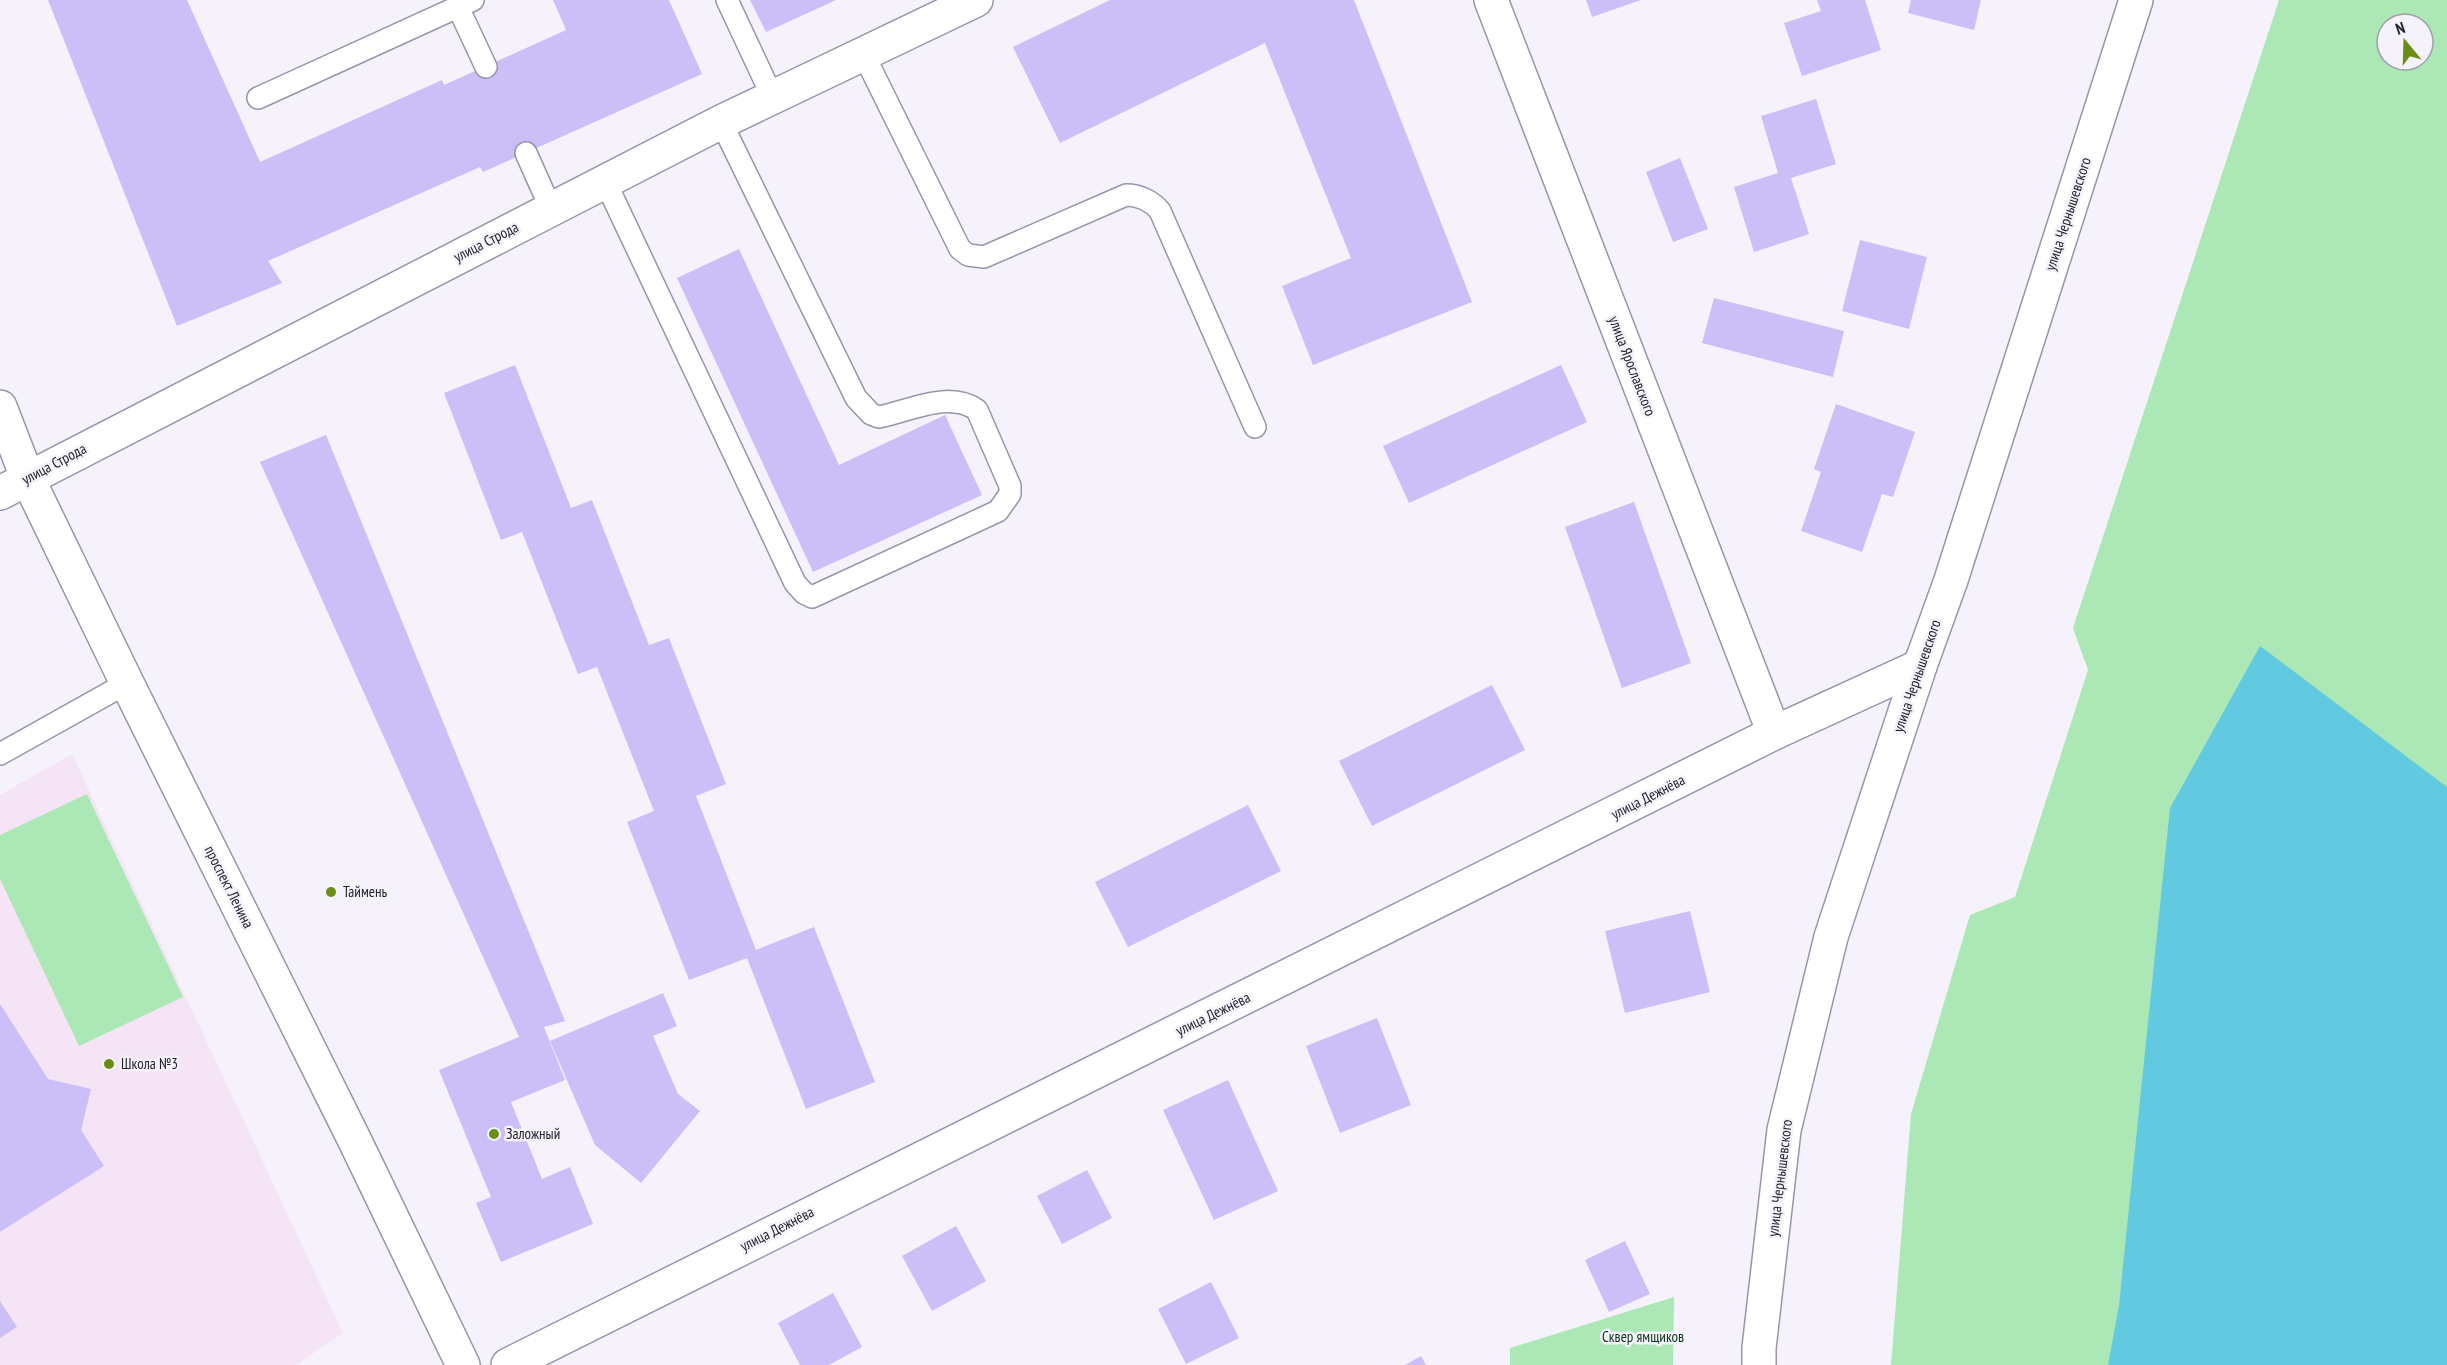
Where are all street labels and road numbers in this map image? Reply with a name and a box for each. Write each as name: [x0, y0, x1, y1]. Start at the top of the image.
street label: улица Чернышевского: [2040, 155, 2095, 273]
street label: улица Строда: [450, 217, 521, 266]
street label: улица Ярославского: [1605, 313, 1660, 418]
street label: улица Строда: [18, 439, 89, 488]
street label: улица Чернышевского: [1888, 617, 1945, 735]
street label: улица Дежнёва: [1608, 770, 1688, 823]
street label: проспект Ленина: [201, 842, 258, 931]
street label: улица Дежнёва: [1172, 987, 1253, 1040]
street label: улица Чернышевского: [1763, 1118, 1796, 1238]
street label: улица Дежнёва: [737, 1202, 817, 1255]

